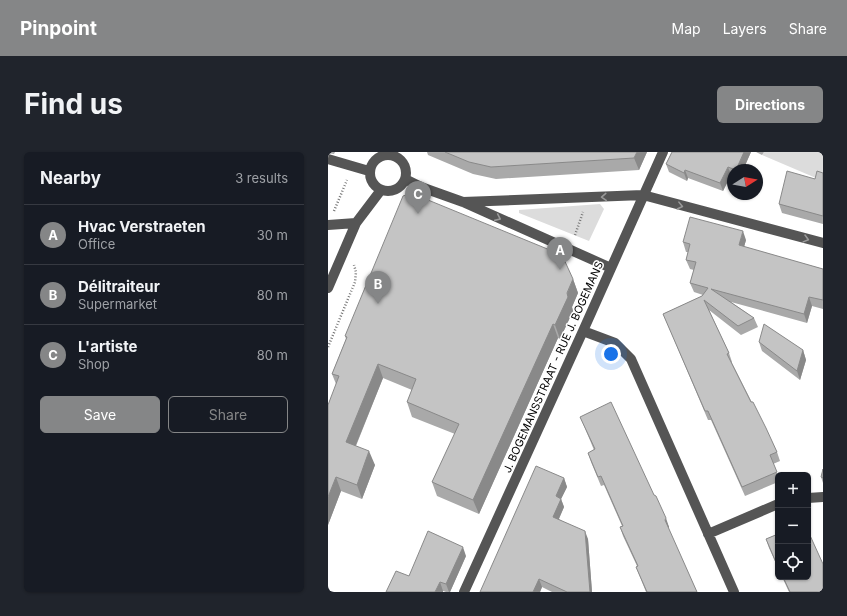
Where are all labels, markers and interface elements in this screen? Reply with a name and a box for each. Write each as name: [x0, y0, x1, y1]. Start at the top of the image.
text: Pinpoint: [20, 17, 97, 40]
text: Map: [672, 20, 701, 37]
text: Layers: [723, 20, 767, 37]
text: Share: [789, 20, 827, 37]
button: Directions: [717, 86, 823, 123]
text: Find us: [24, 87, 123, 121]
north arrow: [727, 164, 763, 200]
text: Nearby: [40, 168, 101, 188]
text: 3 results: [235, 170, 288, 186]
pin: C: [405, 181, 431, 214]
one-way arrow: [601, 193, 607, 202]
one-way arrow: [677, 201, 684, 210]
one-way arrow: [494, 213, 502, 221]
text: Hvac Verstraeten: [78, 217, 206, 236]
text: A: [48, 227, 58, 243]
text: 30 m: [257, 227, 288, 243]
one-way arrow: [802, 234, 809, 243]
text: Office: [78, 236, 115, 252]
pin: A: [547, 237, 573, 270]
street label: J. BOGEMANSSTRAAT - RUE J. BOGEMANS: [500, 259, 606, 475]
pin: B: [365, 271, 391, 304]
text: Délitraiteur: [78, 277, 160, 296]
text: B: [49, 287, 57, 303]
text: 80 m: [257, 287, 288, 303]
text: Supermarket: [78, 296, 157, 312]
text: L'artiste: [78, 337, 138, 356]
your location: [601, 344, 621, 364]
text: C: [48, 347, 58, 363]
text: 80 m: [257, 347, 288, 363]
text: Shop: [78, 356, 110, 372]
button: Save: [40, 396, 160, 433]
button: Share: [168, 396, 288, 433]
map controls: [775, 472, 811, 580]
button: +: [775, 472, 811, 508]
button: −: [775, 508, 811, 544]
button: locate: [775, 544, 811, 580]

